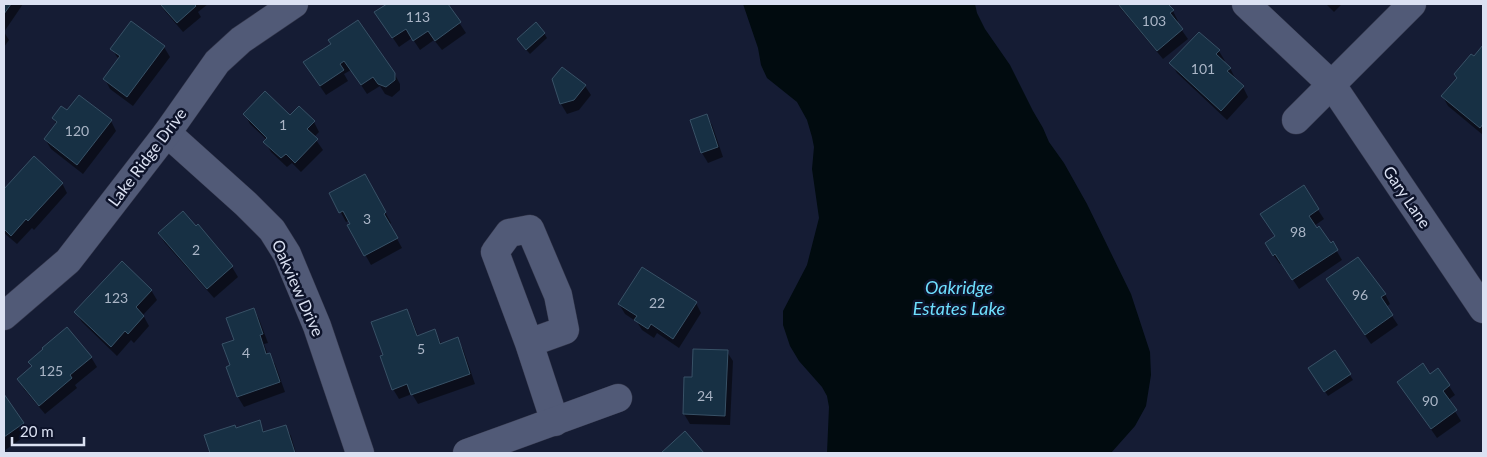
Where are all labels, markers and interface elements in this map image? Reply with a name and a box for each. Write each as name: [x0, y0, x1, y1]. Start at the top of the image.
house number: 113: [406, 8, 430, 25]
house number: 103: [1142, 12, 1166, 29]
house number: 101: [1191, 60, 1215, 77]
street label: Lake Ridge Drive: [104, 104, 190, 210]
house number: 1: [279, 116, 287, 133]
house number: 120: [65, 122, 89, 139]
street label: Gary Lane: [1380, 162, 1435, 231]
house number: 3: [363, 210, 371, 227]
house number: 98: [1290, 223, 1306, 240]
street label: Oakview Drive: [269, 237, 328, 339]
house number: 2: [192, 241, 200, 258]
water label: Oakridge Estates Lake: [913, 276, 1005, 319]
house number: 96: [1352, 286, 1368, 303]
house number: 123: [104, 289, 128, 306]
house number: 22: [649, 294, 665, 311]
house number: 5: [417, 340, 425, 357]
house number: 4: [242, 344, 250, 361]
house number: 125: [39, 362, 63, 379]
house number: 24: [697, 387, 713, 404]
house number: 90: [1422, 392, 1438, 409]
scale bar: [12, 414, 85, 446]
text: 20 m: [20, 422, 54, 440]

